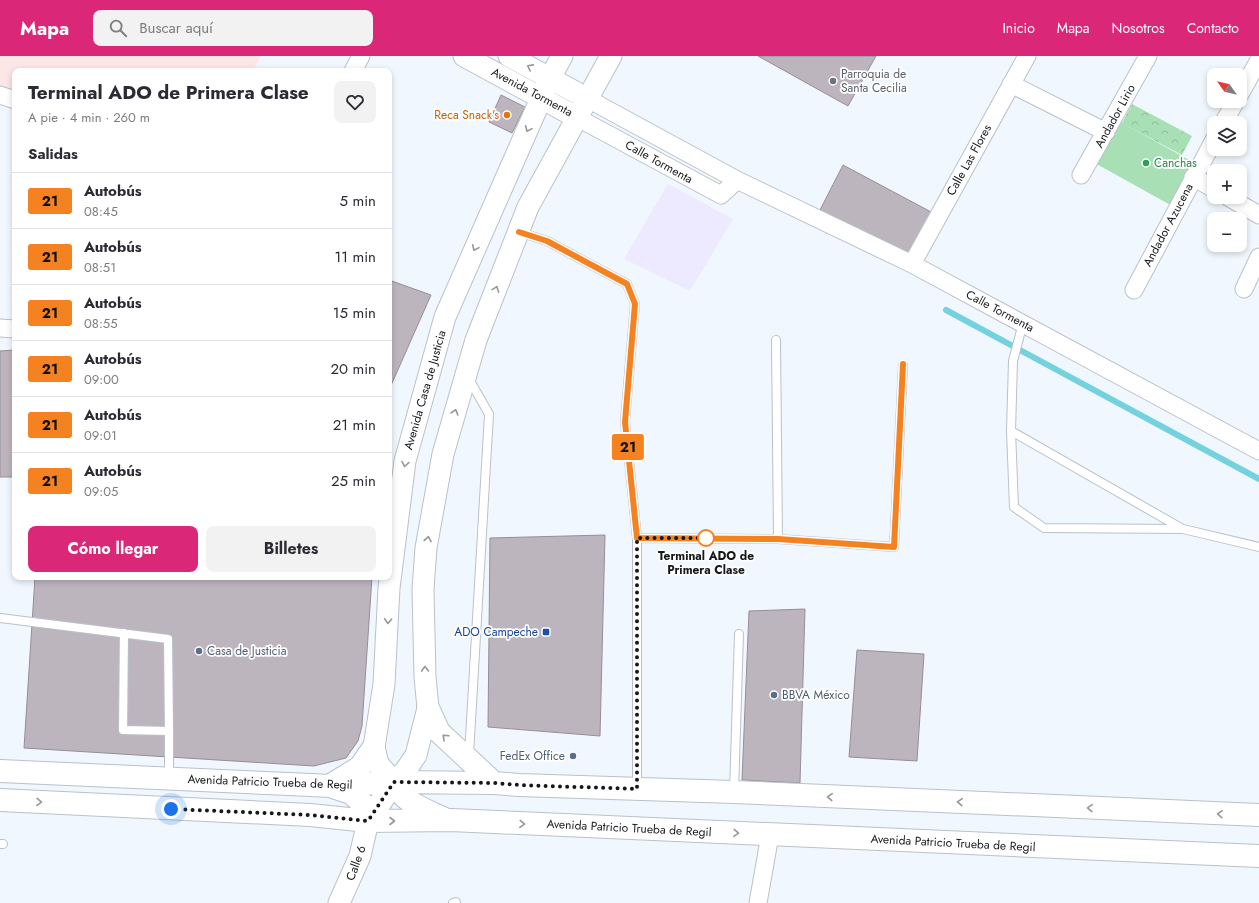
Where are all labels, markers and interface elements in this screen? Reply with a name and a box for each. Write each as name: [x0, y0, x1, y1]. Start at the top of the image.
search box: [93, 10, 373, 46]
text: Mapa: [20, 15, 69, 42]
icon: search: [107, 17, 129, 39]
text: Buscar aquí: [139, 17, 213, 39]
text: Inicio: [1002, 18, 1035, 38]
text: Mapa: [1057, 18, 1090, 38]
text: Nosotros: [1112, 18, 1165, 38]
text: Contacto: [1187, 18, 1239, 38]
street label: Avenida Tormenta: [488, 63, 576, 121]
one-way arrow: [526, 64, 534, 72]
place label: Parroquia de Santa Cecilia: [841, 65, 907, 97]
north arrow: [1207, 68, 1247, 108]
map controls: [1207, 68, 1247, 252]
marker: Parroquia de Santa Cecilia: [828, 76, 838, 86]
text: Terminal ADO de Primera Clase: [28, 79, 309, 106]
button: heart: [334, 81, 376, 123]
street label: Andador Lirio: [1090, 81, 1140, 151]
place label: Reca Snack's: [434, 106, 499, 124]
text: A pie · 4 min · 260 m: [28, 108, 150, 127]
marker: Reca Snack's: [502, 110, 512, 120]
button: layers: [1207, 116, 1247, 156]
street label: Calle Las Flores: [942, 121, 996, 199]
one-way arrow: [524, 126, 532, 133]
street label: Calle Tormenta: [622, 136, 696, 188]
text: Salidas: [28, 143, 78, 165]
place label: Canchas: [1154, 154, 1197, 172]
marker: Canchas: [1141, 158, 1151, 168]
button: +: [1207, 164, 1247, 204]
text: Autobús: [84, 180, 142, 202]
street label: Andador Azucena: [1138, 180, 1198, 270]
text: 5 min: [340, 190, 376, 212]
text: 21: [42, 191, 58, 211]
text: 08:45: [84, 202, 118, 221]
button: −: [1207, 212, 1247, 252]
text: Autobús: [84, 236, 142, 258]
one-way arrow: [472, 244, 480, 252]
text: 11 min: [335, 246, 376, 268]
text: 21: [42, 247, 58, 267]
text: 08:51: [84, 258, 116, 277]
street label: Calle Tormenta: [963, 285, 1037, 337]
one-way arrow: [492, 286, 500, 293]
text: Autobús: [84, 292, 142, 314]
text: 15 min: [333, 302, 376, 324]
text: 21: [42, 303, 58, 323]
text: 08:55: [84, 314, 117, 333]
street label: Avenida Casa de Justicia: [399, 328, 451, 452]
text: Autobús: [84, 348, 142, 370]
text: 20 min: [330, 358, 376, 380]
text: 21: [42, 359, 58, 379]
text: 09:00: [84, 370, 119, 389]
text: Autobús: [84, 404, 142, 426]
one-way arrow: [450, 409, 459, 416]
text: 21 min: [333, 414, 376, 436]
text: 21: [42, 415, 58, 435]
text: 09:01: [84, 426, 117, 445]
line badge: 21: [610, 434, 646, 460]
text: 21: [620, 437, 636, 457]
text: Autobús: [84, 460, 142, 482]
one-way arrow: [401, 461, 410, 468]
text: 25 min: [331, 470, 376, 492]
text: 21: [42, 471, 58, 491]
text: 09:05: [84, 482, 118, 501]
button: Cómo llegar: [28, 526, 198, 572]
button: Billetes: [206, 526, 376, 572]
marker: Terminal ADO de Primera Clase: [697, 529, 715, 547]
one-way arrow: [423, 536, 432, 542]
place label: Terminal ADO de Primera Clase: [658, 547, 754, 579]
one-way arrow: [383, 618, 392, 624]
place label: ADO Campeche: [454, 623, 538, 641]
marker: ADO Campeche: [541, 627, 551, 637]
place label: Casa de Justicia: [207, 642, 287, 660]
marker: Casa de Justicia: [194, 646, 204, 656]
one-way arrow: [420, 666, 429, 672]
place label: BBVA México: [782, 686, 850, 704]
marker: BBVA México: [769, 690, 779, 700]
one-way arrow: [442, 735, 449, 742]
place label: FedEx Office: [500, 747, 565, 765]
marker: FedEx Office: [568, 751, 578, 761]
street label: Avenida Patricio Trueba de Regil: [187, 770, 353, 794]
one-way arrow: [827, 792, 833, 801]
one-way arrow: [36, 798, 42, 807]
one-way arrow: [957, 798, 963, 807]
your location: [161, 799, 181, 819]
one-way arrow: [1087, 804, 1093, 812]
one-way arrow: [1217, 809, 1223, 818]
street label: Avenida Patricio Trueba de Regil: [546, 815, 712, 841]
one-way arrow: [389, 817, 395, 825]
one-way arrow: [519, 819, 525, 828]
one-way arrow: [733, 829, 739, 838]
street label: Avenida Patricio Trueba de Regil: [870, 830, 1036, 856]
street label: Calle 6: [341, 843, 371, 883]

